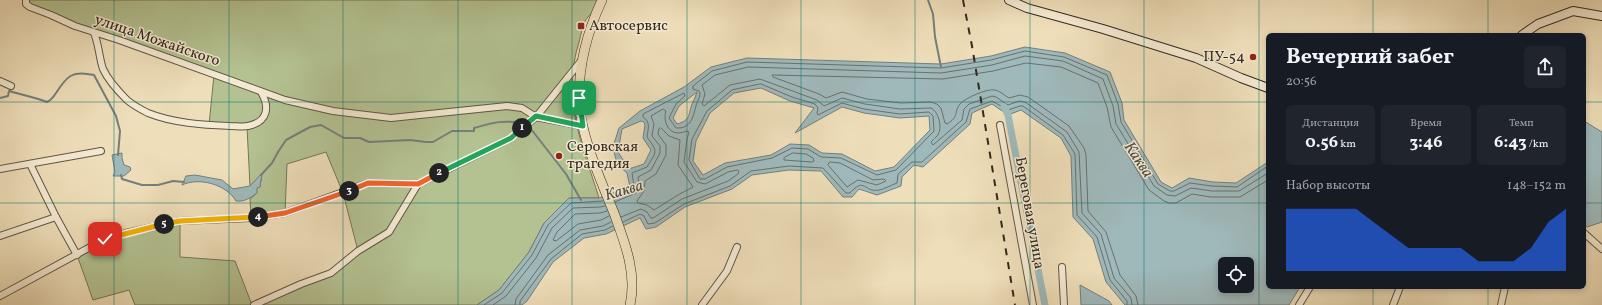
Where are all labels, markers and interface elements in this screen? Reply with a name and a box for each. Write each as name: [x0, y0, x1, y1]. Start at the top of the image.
street label: улица Можайского: [91, 10, 223, 72]
place label: Автосервис: [589, 16, 668, 37]
marker: Автосервис: [576, 21, 586, 31]
text: Вечерний забег: [1286, 42, 1454, 73]
button: share: [1524, 46, 1566, 88]
place label: ПУ-54: [1203, 47, 1245, 68]
marker: ПУ-54: [1248, 52, 1258, 62]
text: 20:56: [1286, 73, 1317, 91]
pin: [562, 81, 596, 115]
icon: arrive: [568, 87, 590, 109]
text: Дистанция: [1302, 116, 1359, 131]
text: Время: [1410, 116, 1442, 131]
text: Темп: [1509, 116, 1534, 131]
pin: 1: [512, 118, 532, 138]
text: 1: [520, 120, 524, 135]
text: 0.56: [1305, 131, 1338, 154]
text: 3:46: [1409, 131, 1443, 154]
text: 6:43: [1494, 131, 1527, 154]
place label: Серовская трагедия: [567, 137, 638, 175]
text: km: [1338, 137, 1356, 152]
text: /km: [1527, 137, 1549, 152]
water label: Каква: [1118, 138, 1158, 183]
marker: Серовская трагедия: [554, 151, 564, 161]
street label: Береговая улица: [1009, 155, 1049, 271]
pin: 2: [429, 163, 449, 183]
text: 2: [436, 165, 442, 180]
water label: Каква: [602, 175, 646, 207]
text: Набор высоты: [1286, 177, 1370, 195]
text: 148–152 m: [1507, 177, 1566, 195]
pin: 3: [339, 181, 359, 201]
text: 3: [346, 183, 352, 198]
pin: 4: [248, 207, 268, 227]
text: 4: [255, 209, 261, 224]
pin: 5: [154, 214, 174, 234]
text: 5: [161, 216, 167, 231]
pin: [88, 222, 122, 256]
icon: check: [94, 228, 116, 250]
map controls: [1218, 257, 1254, 293]
button: locate: [1218, 257, 1254, 293]

